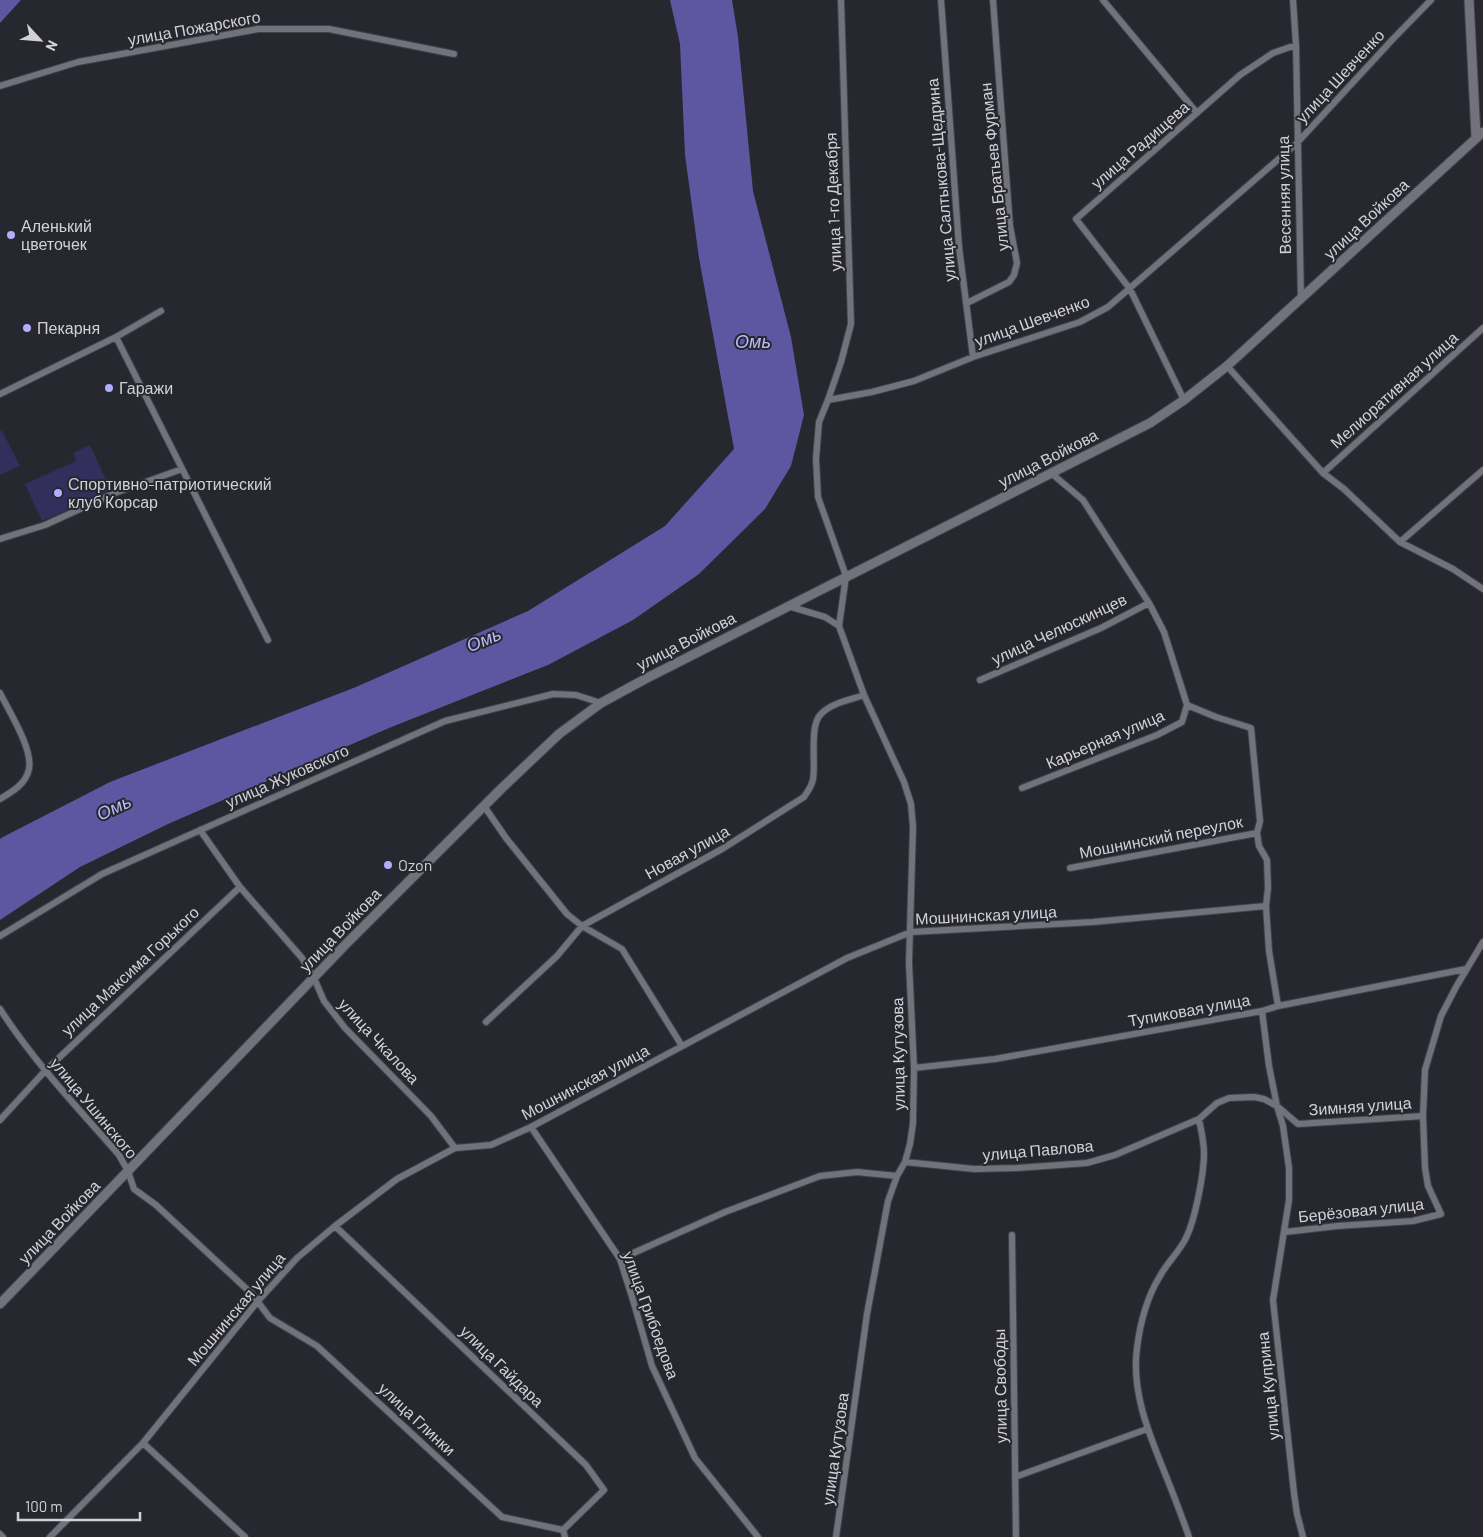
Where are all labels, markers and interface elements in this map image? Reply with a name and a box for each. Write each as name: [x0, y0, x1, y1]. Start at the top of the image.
street label: улица Пожарского: [126, 6, 262, 49]
north arrow: [15, 15, 65, 65]
street label: улица Шевченко: [1292, 25, 1388, 126]
text: N: [42, 38, 62, 54]
street label: улица Салтыкова-Щедрина: [922, 77, 959, 283]
street label: улица Братьев Фурман: [975, 82, 1012, 252]
street label: улица Радищева: [1087, 97, 1193, 192]
street label: улица 1-го Декабря: [821, 132, 844, 272]
street label: Весенняя улица: [1273, 135, 1294, 254]
street label: улица Войкова: [1319, 174, 1412, 263]
place label: Аленький цветочек: [21, 216, 92, 253]
marker: Аленький цветочек: [5, 229, 17, 241]
street label: улица Шевченко: [972, 291, 1092, 350]
place label: Пекарня: [37, 318, 100, 337]
marker: Пекарня: [21, 322, 33, 334]
street label: Мелиоративная улица: [1326, 327, 1461, 452]
water label: Омь: [735, 330, 771, 352]
place label: Гаражи: [119, 378, 173, 397]
marker: Гаражи: [103, 382, 115, 394]
street label: улица Войкова: [995, 424, 1101, 491]
place label: Спортивно-патриотический клуб Корсар: [68, 474, 272, 511]
marker: Спортивно-патриотический клуб Корсар: [52, 487, 64, 499]
street label: улица Челюскинцев: [988, 589, 1129, 668]
street label: улица Войкова: [633, 607, 739, 674]
water label: Омь: [463, 622, 504, 656]
street label: Карьерная улица: [1043, 705, 1167, 772]
street label: улица Жуковского: [222, 740, 351, 811]
water label: Омь: [93, 790, 134, 825]
street label: Мошнинский переулок: [1078, 811, 1245, 862]
street label: Новая улица: [641, 821, 732, 883]
place label: Ozon: [398, 855, 432, 874]
marker: Ozon: [382, 859, 394, 871]
street label: улица Войкова: [295, 884, 384, 975]
street label: Мошнинская улица: [915, 901, 1057, 928]
street label: улица Максима Горького: [57, 902, 202, 1039]
street label: Тупиковая улица: [1126, 989, 1252, 1030]
street label: улица Чкалова: [335, 994, 424, 1087]
street label: улица Кутузова: [887, 997, 908, 1111]
street label: Мошнинская улица: [518, 1040, 652, 1123]
street label: улица Ушинского: [47, 1053, 142, 1162]
street label: Зимняя улица: [1308, 1092, 1412, 1119]
street label: улица Павлова: [982, 1135, 1094, 1164]
street label: улица Войкова: [14, 1176, 103, 1267]
street label: Берёзовая улица: [1297, 1193, 1425, 1226]
street label: Мошнинская улица: [183, 1248, 289, 1369]
street label: улица Грибоедова: [619, 1248, 683, 1382]
street label: улица Гайдара: [457, 1321, 548, 1410]
street label: улица Свободы: [989, 1329, 1010, 1443]
street label: улица Куприна: [1252, 1331, 1283, 1441]
street label: улица Глинки: [375, 1378, 460, 1459]
street label: улица Кутузова: [817, 1391, 852, 1506]
scale bar: [18, 1490, 140, 1522]
text: 100 m: [25, 1497, 63, 1515]

